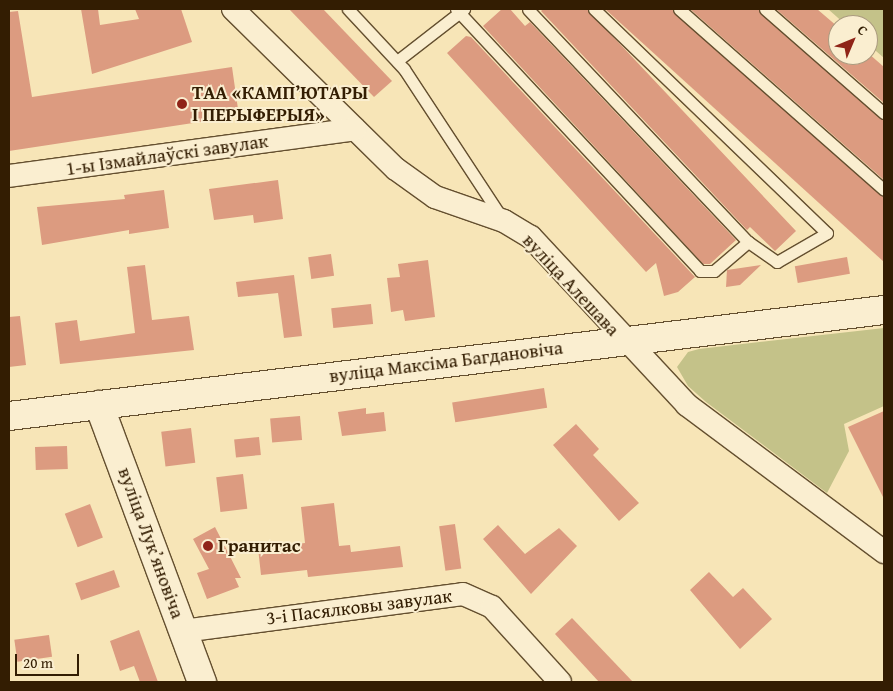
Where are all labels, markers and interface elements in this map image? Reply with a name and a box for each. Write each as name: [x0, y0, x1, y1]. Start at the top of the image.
north arrow: [828, 15, 878, 65]
text: С: [853, 20, 873, 40]
place label: ТАА «КАМПʼЮТАРЫ I ПЕРЫФЕРЫЯ»: [192, 82, 368, 126]
marker: ТАА «КАМПʼЮТАРЫ I ПЕРЫФЕРЫЯ»: [176, 98, 188, 110]
street label: 1-ы Ізмайлаўскі завулак: [64, 130, 270, 180]
street label: вуліца Алешава: [518, 229, 624, 341]
street label: вуліца Максіма Багдановіча: [328, 336, 564, 388]
street label: вуліца Лукʼяновіча: [113, 464, 189, 622]
place label: Гранитас: [218, 535, 301, 557]
marker: Гранитас: [202, 540, 214, 552]
street label: 3-і Пасялковы завулак: [265, 584, 453, 630]
scale bar: [18, 644, 81, 676]
text: 20 m: [23, 652, 53, 673]

